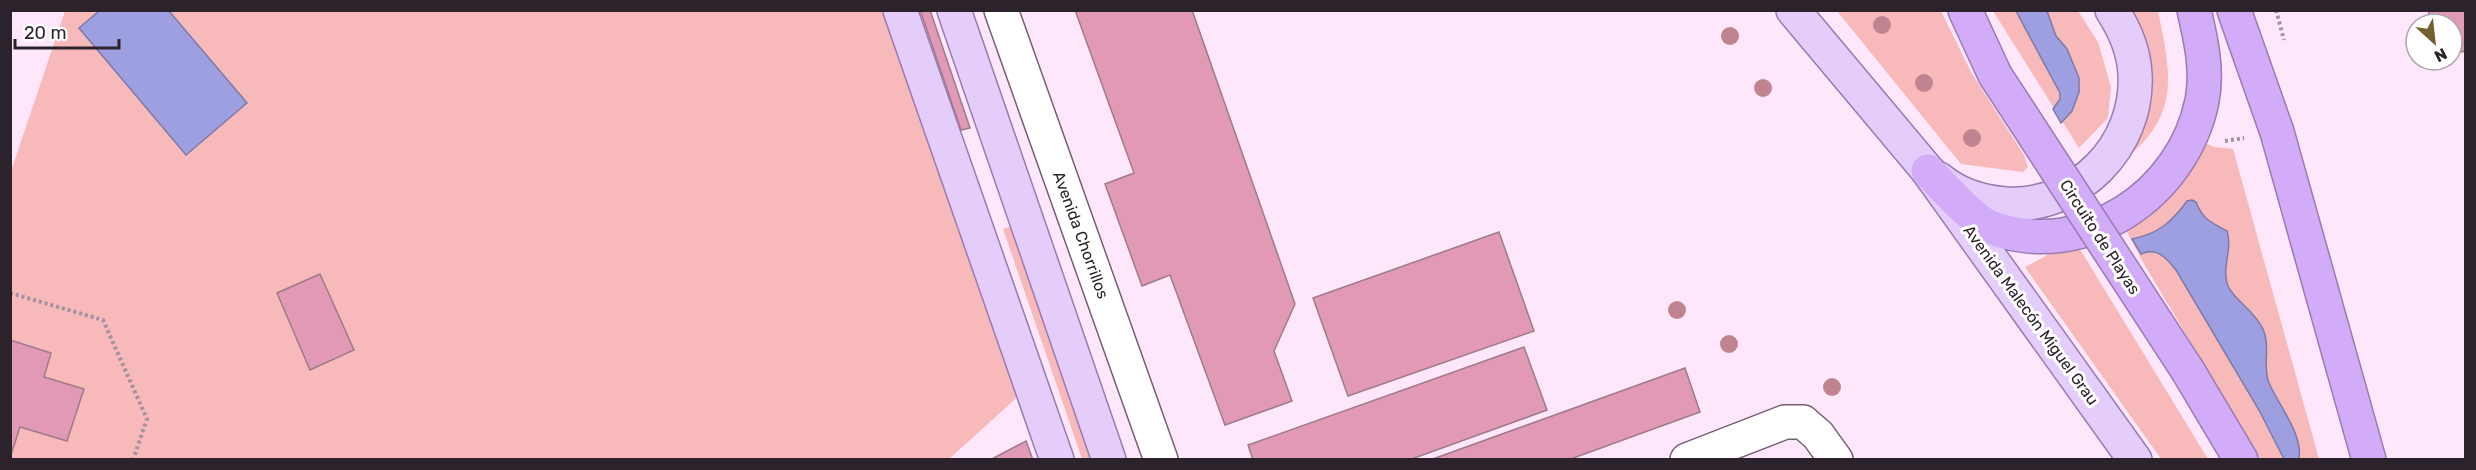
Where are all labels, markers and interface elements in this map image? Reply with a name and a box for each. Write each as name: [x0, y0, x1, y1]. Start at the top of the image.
scale bar: [15, 12, 118, 50]
north arrow: [2404, 12, 2464, 72]
text: 20 m: [24, 22, 66, 44]
text: N: [2431, 44, 2450, 66]
street label: Avenida Chorrillos: [1049, 169, 1113, 301]
street label: Circuito de Playas: [2056, 176, 2144, 298]
street label: Avenida Malecón Miguel Grau: [1959, 221, 2103, 409]

